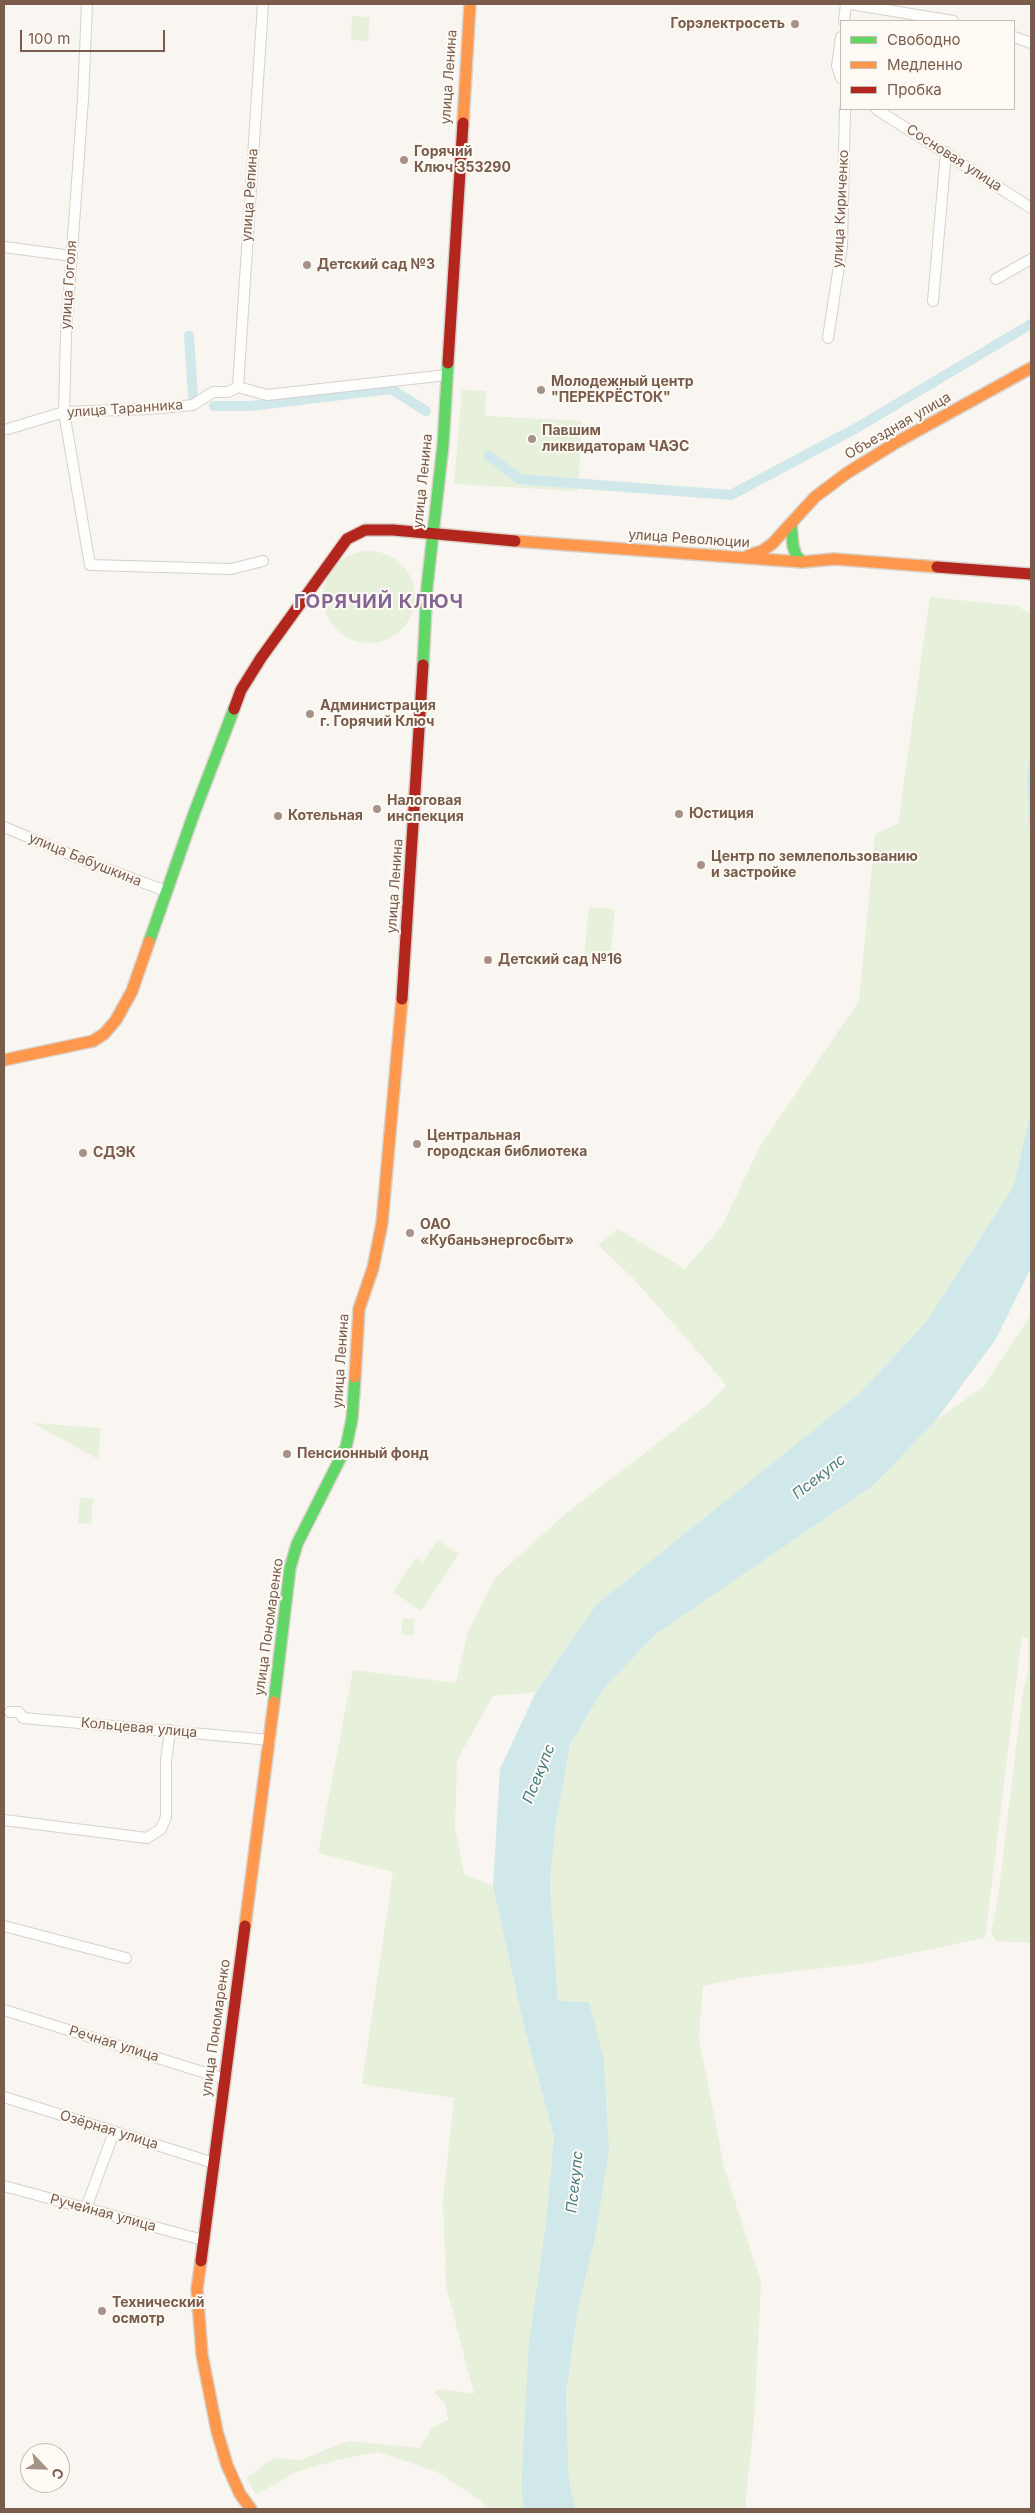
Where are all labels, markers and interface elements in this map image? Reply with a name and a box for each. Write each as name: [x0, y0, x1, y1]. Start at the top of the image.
place label: Горэлектросеть: [671, 16, 785, 32]
marker: Горэлектросеть: [789, 18, 801, 30]
scale bar: [22, 20, 168, 52]
legend: [840, 20, 1015, 110]
text: 100 m: [28, 29, 70, 48]
street label: улица Ленина: [437, 29, 461, 125]
text: Свободно: [887, 30, 961, 49]
text: Медленно: [887, 55, 963, 74]
text: Пробка: [887, 80, 942, 99]
street label: Сосновая улица: [903, 121, 1005, 195]
place label: Горячий Ключ 353290: [414, 144, 511, 176]
street label: улица Репина: [238, 148, 262, 242]
street label: улица Кириченко: [830, 149, 852, 269]
marker: Горячий Ключ 353290: [398, 154, 410, 166]
street label: улица Гоголя: [58, 240, 80, 330]
place label: Детский сад №3: [317, 257, 435, 273]
marker: Детский сад №3: [301, 259, 313, 271]
place label: Молодежный центр "ПЕРЕКРЁСТОК": [551, 374, 694, 407]
marker: Молодежный центр "ПЕРЕКРЁСТОК": [535, 384, 547, 396]
street label: Объездная улица: [842, 389, 954, 463]
street label: улица Таранника: [66, 397, 184, 421]
place label: Павшим ликвидаторам ЧАЭС: [542, 423, 689, 456]
street label: улица Ленина: [410, 433, 436, 529]
marker: Павшим ликвидаторам ЧАЭС: [526, 433, 538, 445]
street label: улица Революции: [628, 526, 750, 552]
district label: ГОРЯЧИЙ КЛЮЧ: [293, 591, 465, 613]
place label: Администрация г. Горячий Ключ: [320, 698, 436, 730]
marker: Администрация г. Горячий Ключ: [304, 708, 316, 720]
place label: Налоговая инспекция: [387, 793, 464, 826]
marker: Налоговая инспекция: [371, 803, 383, 815]
place label: Юстиция: [689, 806, 754, 822]
place label: Котельная: [288, 808, 363, 824]
marker: Юстиция: [673, 808, 685, 820]
marker: Котельная: [272, 810, 284, 822]
street label: улица Бабушкина: [26, 830, 144, 890]
street label: улица Ленина: [383, 838, 407, 934]
place label: Центр по землепользованию и застройке: [711, 849, 918, 882]
marker: Центр по землепользованию и застройке: [695, 859, 707, 871]
place label: Детский сад №16: [498, 952, 622, 968]
marker: Детский сад №16: [482, 954, 494, 966]
place label: Центральная городская библиотека: [427, 1128, 587, 1160]
marker: Центральная городская библиотека: [411, 1138, 423, 1150]
place label: СДЭК: [93, 1145, 136, 1161]
marker: СДЭК: [77, 1147, 89, 1159]
place label: ОАО «Кубаньэнергосбыт»: [420, 1217, 574, 1250]
marker: ОАО «Кубаньэнергосбыт»: [404, 1227, 416, 1239]
street label: улица Ленина: [329, 1313, 353, 1409]
place label: Пенсионный фонд: [297, 1446, 428, 1462]
marker: Пенсионный фонд: [281, 1448, 293, 1460]
water label: Псекупс: [789, 1451, 849, 1503]
street label: улица Пономаренко: [251, 1557, 287, 1697]
street label: Кольцевая улица: [80, 1715, 198, 1741]
water label: Псекупс: [519, 1742, 559, 1806]
street label: улица Пономаренко: [198, 1958, 234, 2098]
street label: Речная улица: [67, 2022, 161, 2066]
street label: Озёрная улица: [58, 2107, 160, 2153]
water label: Псекупс: [563, 2150, 587, 2214]
street label: Ручейная улица: [48, 2191, 158, 2235]
place label: Технический осмотр: [112, 2295, 204, 2328]
marker: Технический осмотр: [96, 2305, 108, 2317]
north arrow: [20, 2443, 70, 2493]
text: С: [48, 2466, 68, 2482]

